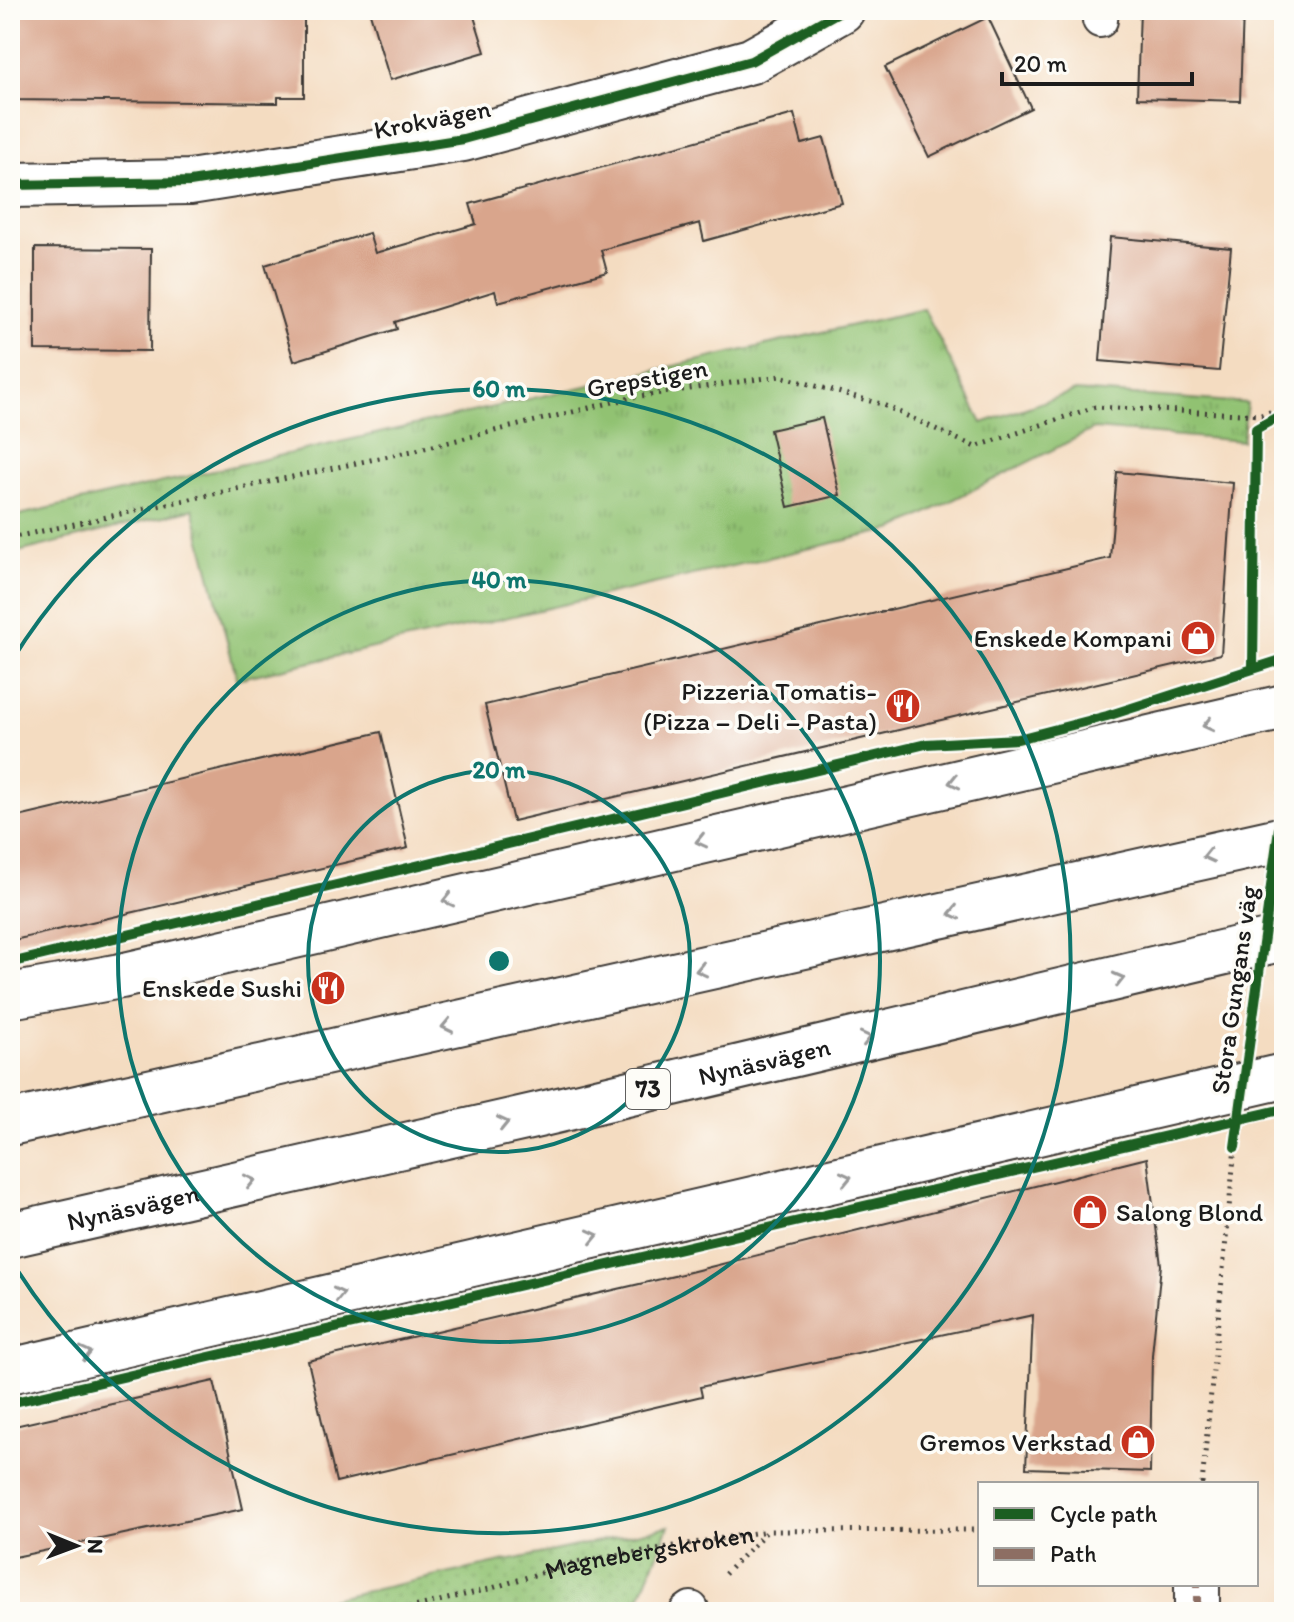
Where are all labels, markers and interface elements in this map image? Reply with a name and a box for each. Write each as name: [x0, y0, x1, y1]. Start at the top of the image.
scale bar: [1002, 36, 1192, 86]
text: 20 m: [1014, 49, 1067, 78]
street label: Krokvägen: [371, 92, 493, 146]
street label: Grepstigen: [584, 352, 710, 404]
text: 60 m: [472, 374, 526, 403]
text: 40 m: [472, 565, 527, 594]
shop icon: Enskede Kompani: [1179, 619, 1217, 657]
place label: Enskede Kompani: [974, 622, 1172, 654]
place label: Pizzeria Tomatis- (Pizza – Deli – Pasta): [643, 675, 877, 737]
restaurant icon: Pizzeria Tomatis- (Pizza – Deli – Pasta): [884, 687, 922, 725]
one-way arrow: [1202, 715, 1215, 732]
text: 20 m: [473, 755, 526, 784]
one-way arrow: [948, 773, 962, 790]
one-way arrow: [695, 832, 708, 849]
one-way arrow: [1202, 847, 1215, 864]
street label: Stora Gungans väg: [1204, 883, 1265, 1096]
one-way arrow: [442, 891, 455, 908]
one-way arrow: [948, 904, 962, 921]
centre of rings: [485, 947, 513, 975]
one-way arrow: [694, 961, 708, 978]
restaurant icon: Enskede Sushi: [309, 969, 347, 1007]
one-way arrow: [1111, 971, 1125, 988]
place label: Enskede Sushi: [142, 972, 302, 1004]
one-way arrow: [440, 1017, 454, 1034]
street label: Nynäsvägen: [695, 1030, 834, 1092]
one-way arrow: [858, 1031, 872, 1048]
road number: 73: [626, 1069, 670, 1109]
one-way arrow: [496, 1115, 510, 1132]
one-way arrow: [839, 1170, 852, 1187]
one-way arrow: [243, 1173, 256, 1190]
street label: Nynäsvägen: [64, 1176, 202, 1238]
shop icon: Salong Blond: [1071, 1193, 1109, 1231]
place label: Salong Blond: [1116, 1196, 1263, 1228]
one-way arrow: [585, 1228, 599, 1245]
one-way arrow: [332, 1287, 346, 1304]
one-way arrow: [79, 1345, 92, 1362]
shop icon: Gremos Verkstad: [1119, 1423, 1157, 1461]
place label: Gremos Verkstad: [919, 1426, 1112, 1458]
legend: [978, 1482, 1258, 1586]
text: Cycle path: [1050, 1499, 1157, 1528]
north arrow: [36, 1506, 116, 1586]
street label: Magnebergskroken: [541, 1517, 757, 1587]
text: N: [82, 1539, 109, 1554]
text: Path: [1050, 1539, 1097, 1568]

